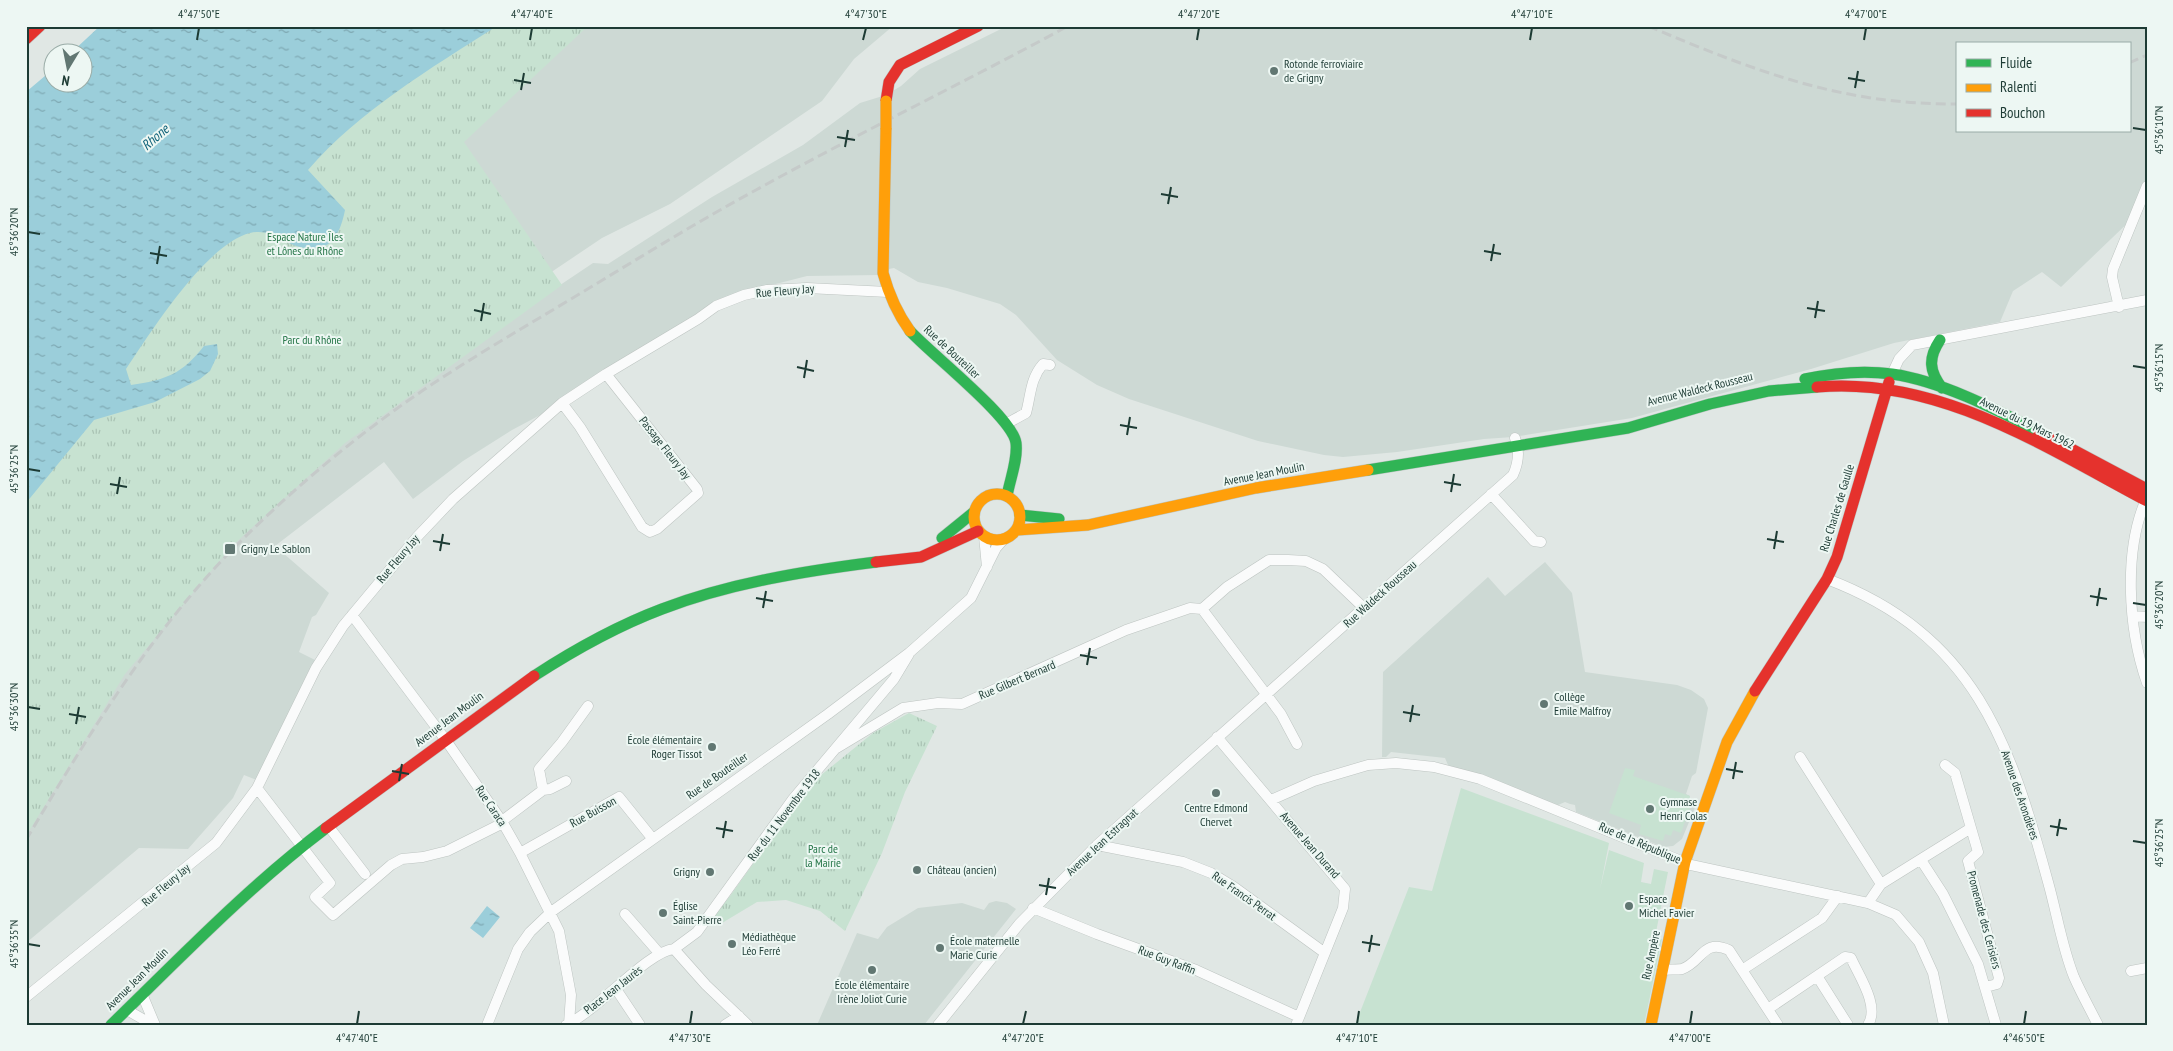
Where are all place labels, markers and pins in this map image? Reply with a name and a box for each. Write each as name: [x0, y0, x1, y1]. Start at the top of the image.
place label: Rotonde ferroviaire de Grigny: [1284, 56, 1363, 85]
marker: Rotonde ferroviaire de Grigny: [1268, 65, 1280, 77]
place label: Grigny Le Sablon: [241, 541, 310, 556]
marker: Grigny Le Sablon: [223, 542, 237, 556]
place label: Collège Emile Malfroy: [1554, 689, 1612, 718]
marker: Collège Emile Malfroy: [1538, 698, 1550, 710]
place label: École élémentaire Roger Tissot: [628, 732, 703, 761]
marker: École élémentaire Roger Tissot: [706, 741, 718, 753]
marker: Centre Edmond Chervet: [1210, 787, 1222, 799]
place label: Gymnase Henri Colas: [1660, 794, 1707, 823]
place label: Centre Edmond Chervet: [1184, 800, 1248, 829]
marker: Gymnase Henri Colas: [1644, 803, 1656, 815]
place label: Château (ancien): [927, 862, 996, 877]
place label: Grigny: [673, 864, 700, 879]
marker: Château (ancien): [911, 864, 923, 876]
marker: Grigny: [704, 866, 716, 878]
place label: Espace Michel Favier: [1639, 891, 1695, 920]
place label: Église Saint-Pierre: [673, 898, 722, 927]
marker: Espace Michel Favier: [1623, 900, 1635, 912]
marker: Église Saint-Pierre: [657, 907, 669, 919]
place label: Médiathèque Léo Ferré: [742, 929, 796, 958]
place label: École maternelle Marie Curie: [950, 933, 1020, 962]
marker: Médiathèque Léo Ferré: [726, 938, 738, 950]
marker: École maternelle Marie Curie: [934, 942, 946, 954]
marker: École élémentaire Irène Joliot Curie: [866, 964, 878, 976]
place label: École élémentaire Irène Joliot Curie: [835, 977, 909, 1006]

